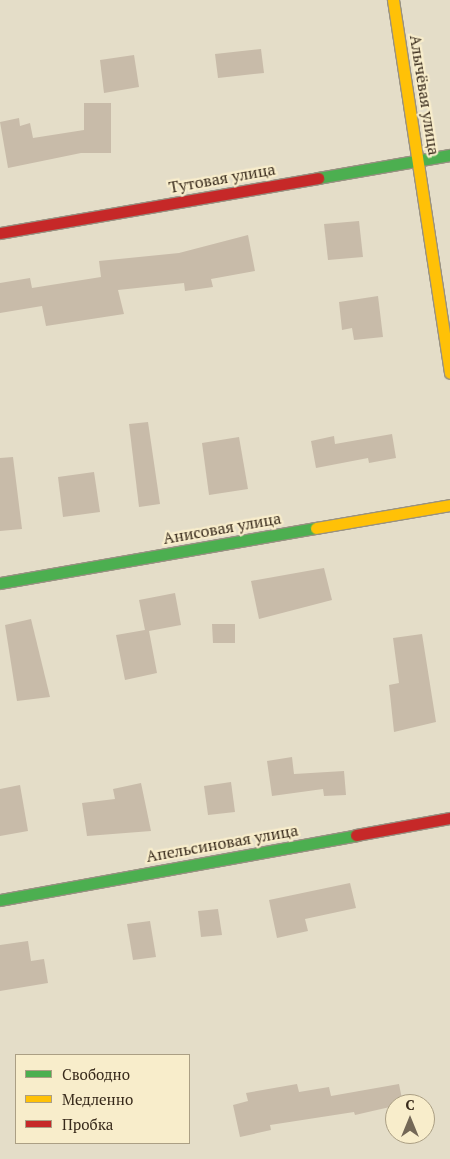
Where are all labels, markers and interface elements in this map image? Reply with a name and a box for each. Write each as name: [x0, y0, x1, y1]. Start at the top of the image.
street label: Алычёвая улица: [406, 33, 444, 157]
street label: Тутовая улица: [167, 159, 277, 197]
street label: Анисовая улица: [161, 508, 283, 548]
street label: Апельсиновая улица: [145, 820, 299, 866]
legend: [15, 1054, 190, 1144]
text: Свободно: [62, 1064, 130, 1084]
text: Медленно: [62, 1089, 133, 1109]
north arrow: [385, 1094, 435, 1144]
text: С: [405, 1095, 415, 1114]
text: Пробка: [62, 1114, 113, 1134]

